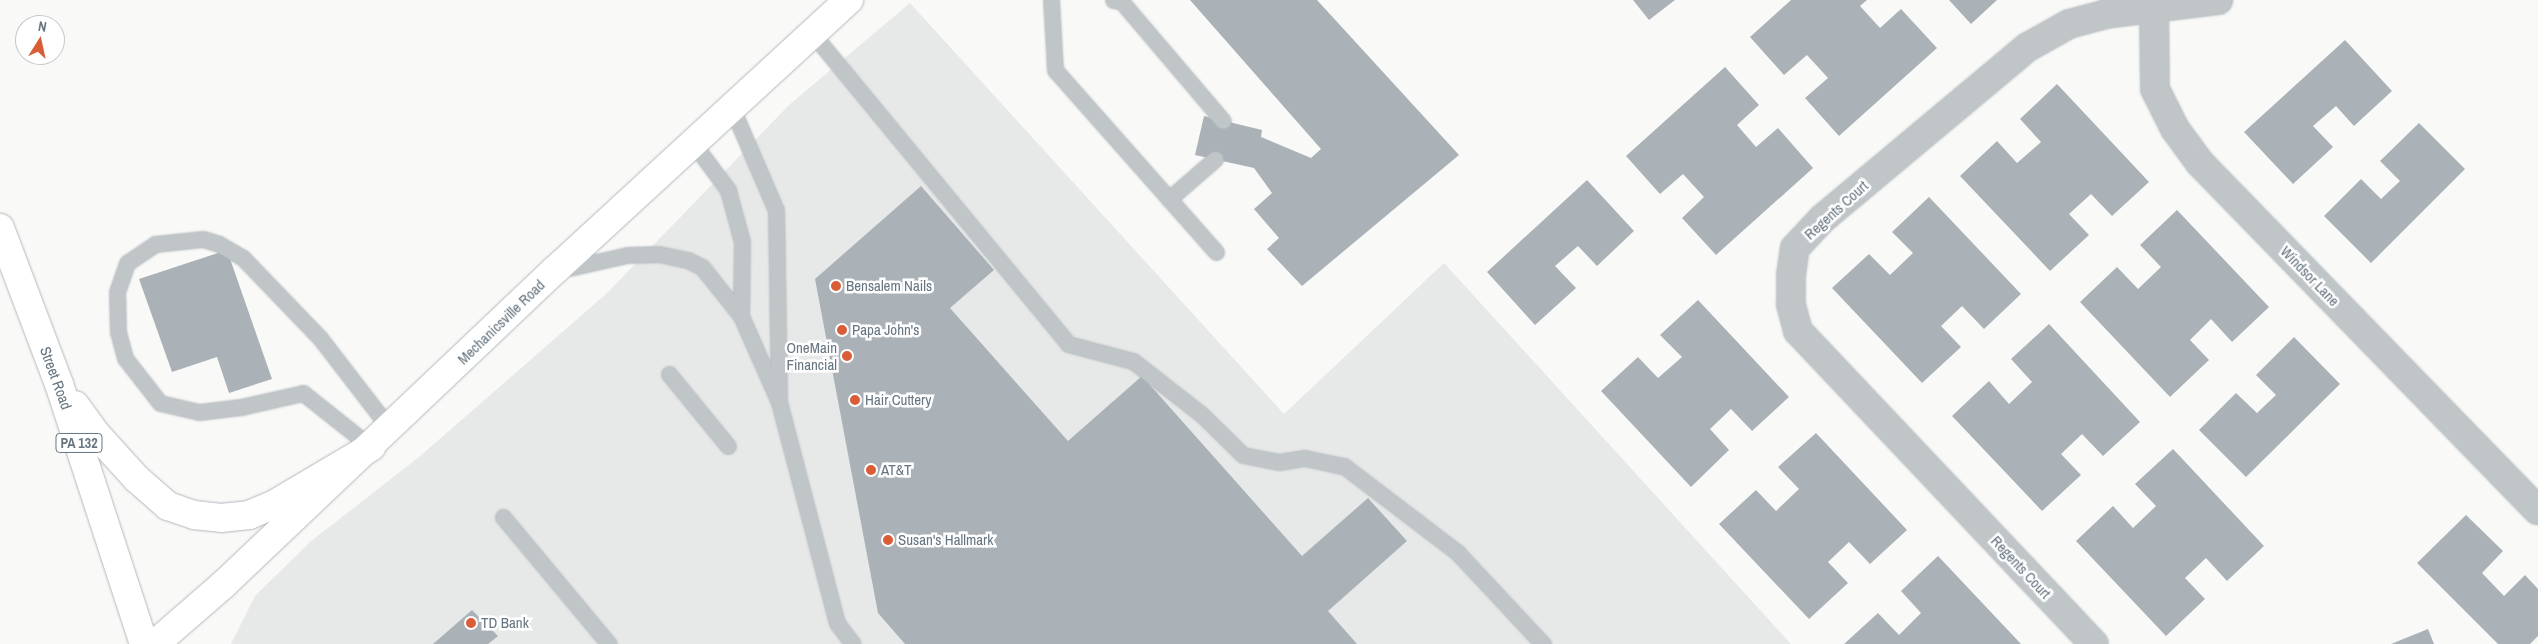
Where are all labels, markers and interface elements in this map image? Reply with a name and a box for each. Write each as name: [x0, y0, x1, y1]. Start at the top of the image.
north arrow: [15, 15, 65, 65]
text: N: [37, 17, 48, 36]
street label: Regents Court: [1801, 177, 1871, 243]
street label: Windsor Lane: [2277, 242, 2343, 310]
street label: Mechanicsville Road: [454, 276, 548, 368]
place label: Bensalem Nails: [846, 277, 932, 295]
marker: Bensalem Nails: [830, 280, 842, 292]
place label: Papa John's: [852, 321, 919, 339]
marker: Papa John's: [836, 324, 848, 336]
place label: OneMain Financial: [786, 338, 837, 373]
street label: Street Road: [36, 344, 76, 412]
marker: OneMain Financial: [841, 350, 853, 362]
place label: Hair Cuttery: [865, 391, 931, 409]
marker: Hair Cuttery: [849, 394, 861, 406]
road number: PA 132: [55, 432, 103, 454]
place label: AT&T: [881, 461, 912, 479]
marker: AT&T: [865, 464, 877, 476]
place label: Susan's Hallmark: [898, 531, 993, 549]
street label: Regents Court: [1987, 532, 2055, 602]
marker: Susan's Hallmark: [882, 534, 894, 546]
place label: TD Bank: [481, 614, 529, 632]
marker: TD Bank: [465, 617, 477, 629]

